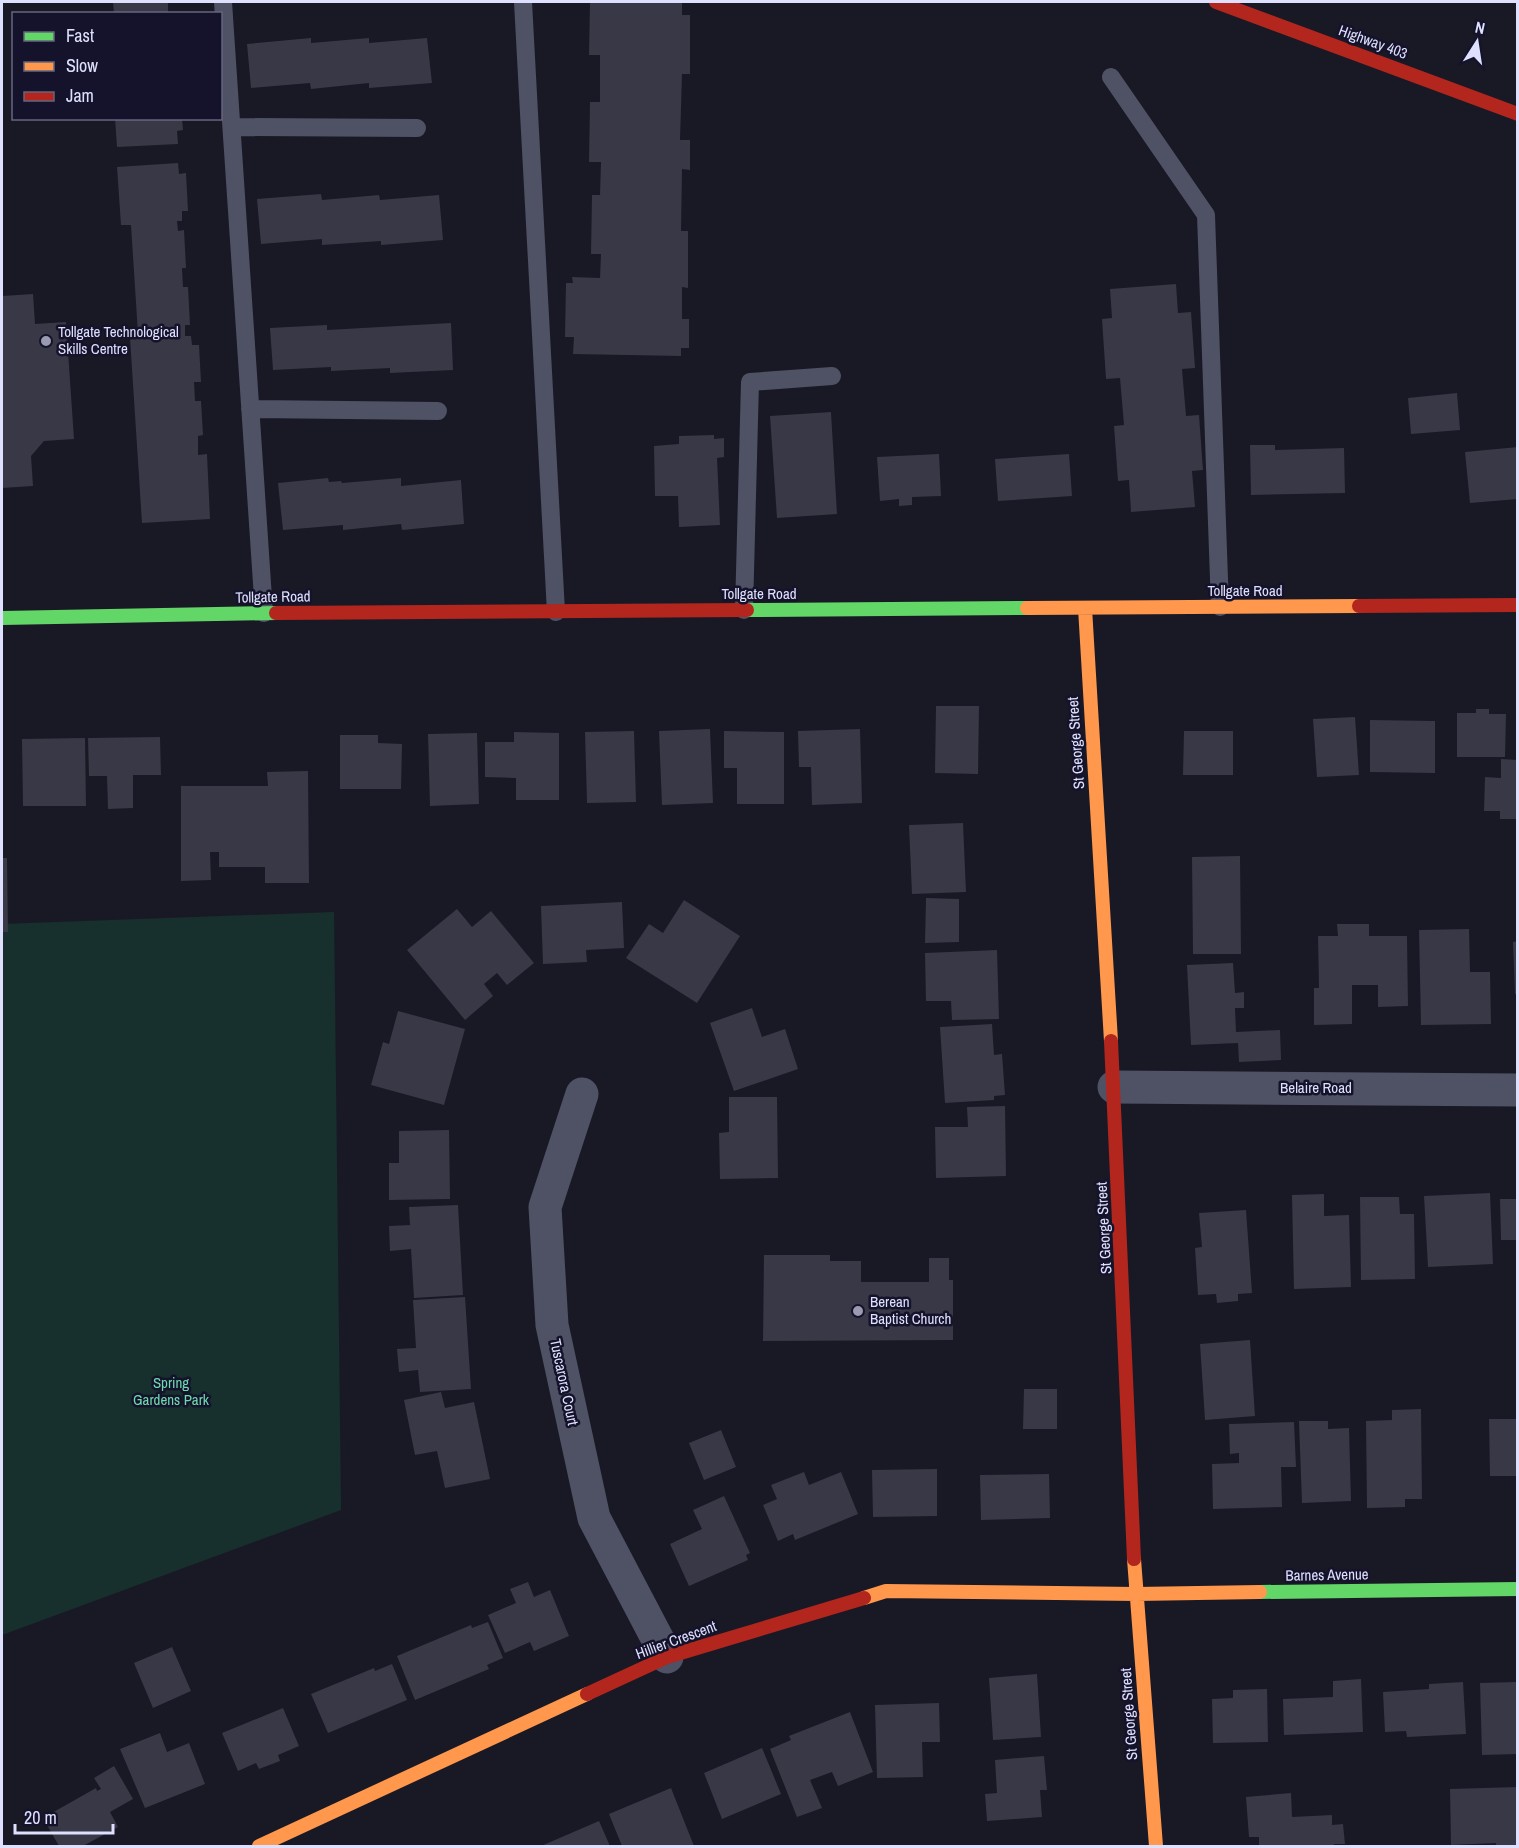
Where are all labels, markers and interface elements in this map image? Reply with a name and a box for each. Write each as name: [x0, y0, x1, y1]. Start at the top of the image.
legend: [12, 12, 222, 120]
north arrow: [1447, 12, 1507, 72]
text: N: [1473, 16, 1487, 39]
street label: Highway 403: [1336, 19, 1411, 64]
text: Fast: [66, 23, 94, 48]
text: Slow: [66, 53, 98, 78]
text: Jam: [66, 83, 94, 108]
place label: Tollgate Technological Skills Centre: [58, 321, 179, 359]
marker: Tollgate Technological Skills Centre: [39, 334, 53, 348]
street label: Tollgate Road: [1207, 580, 1283, 601]
street label: Tollgate Road: [721, 583, 797, 604]
street label: Tollgate Road: [235, 585, 311, 608]
street label: St George Street: [1062, 696, 1089, 790]
street label: Belaire Road: [1280, 1077, 1352, 1098]
street label: St George Street: [1091, 1181, 1116, 1275]
place label: Berean Baptist Church: [870, 1291, 951, 1329]
marker: Berean Baptist Church: [851, 1304, 865, 1318]
street label: Tuscarora Court: [545, 1337, 584, 1428]
park label: Spring Gardens Park: [133, 1372, 210, 1410]
street label: Barnes Avenue: [1285, 1563, 1369, 1586]
street label: Hillier Crescent: [632, 1615, 720, 1664]
street label: St George Street: [1115, 1667, 1142, 1761]
scale bar: [15, 1797, 112, 1835]
text: 20 m: [24, 1805, 57, 1830]

